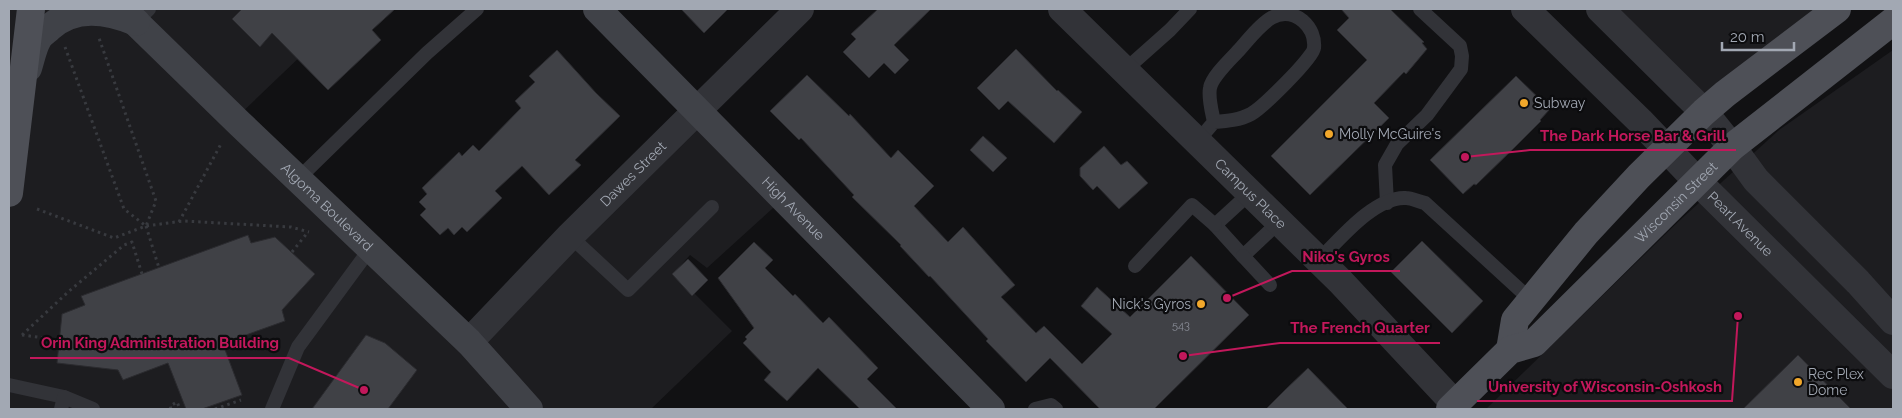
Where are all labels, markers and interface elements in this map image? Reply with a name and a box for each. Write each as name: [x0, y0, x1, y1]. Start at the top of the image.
scale bar: [1722, 20, 1794, 52]
text: 20 m: [1730, 28, 1765, 46]
place label: Subway: [1534, 95, 1586, 111]
marker: Subway: [1518, 97, 1530, 109]
callout: The Dark Horse Bar & Grill: [1530, 120, 1736, 150]
place label: Molly McGuire's: [1339, 126, 1441, 142]
text: The Dark Horse Bar & Grill: [1540, 127, 1726, 145]
marker: Molly McGuire's: [1323, 128, 1335, 140]
street label: Dawes Street: [597, 138, 669, 210]
street label: Campus Place: [1212, 155, 1290, 232]
street label: Wisconsin Street: [1632, 158, 1721, 246]
street label: Algoma Boulevard: [278, 160, 376, 254]
street label: High Avenue: [759, 173, 828, 243]
street label: Pearl Avenue: [1704, 188, 1776, 260]
callout: Niko's Gyros: [1292, 241, 1400, 271]
text: Niko's Gyros: [1302, 248, 1390, 266]
place label: Nick's Gyros: [1112, 296, 1191, 312]
marker: Nick's Gyros: [1195, 298, 1207, 310]
callout: The French Quarter: [1280, 313, 1440, 343]
house number: 543: [1172, 319, 1190, 332]
text: The French Quarter: [1290, 319, 1430, 337]
callout: Orin King Administration Building: [30, 328, 289, 358]
text: Orin King Administration Building: [41, 334, 279, 352]
place label: Rec Plex Dome: [1808, 366, 1864, 398]
callout: University of Wisconsin-Oshkosh: [1477, 371, 1732, 401]
marker: Rec Plex Dome: [1792, 376, 1804, 388]
text: University of Wisconsin-Oshkosh: [1488, 378, 1722, 396]

